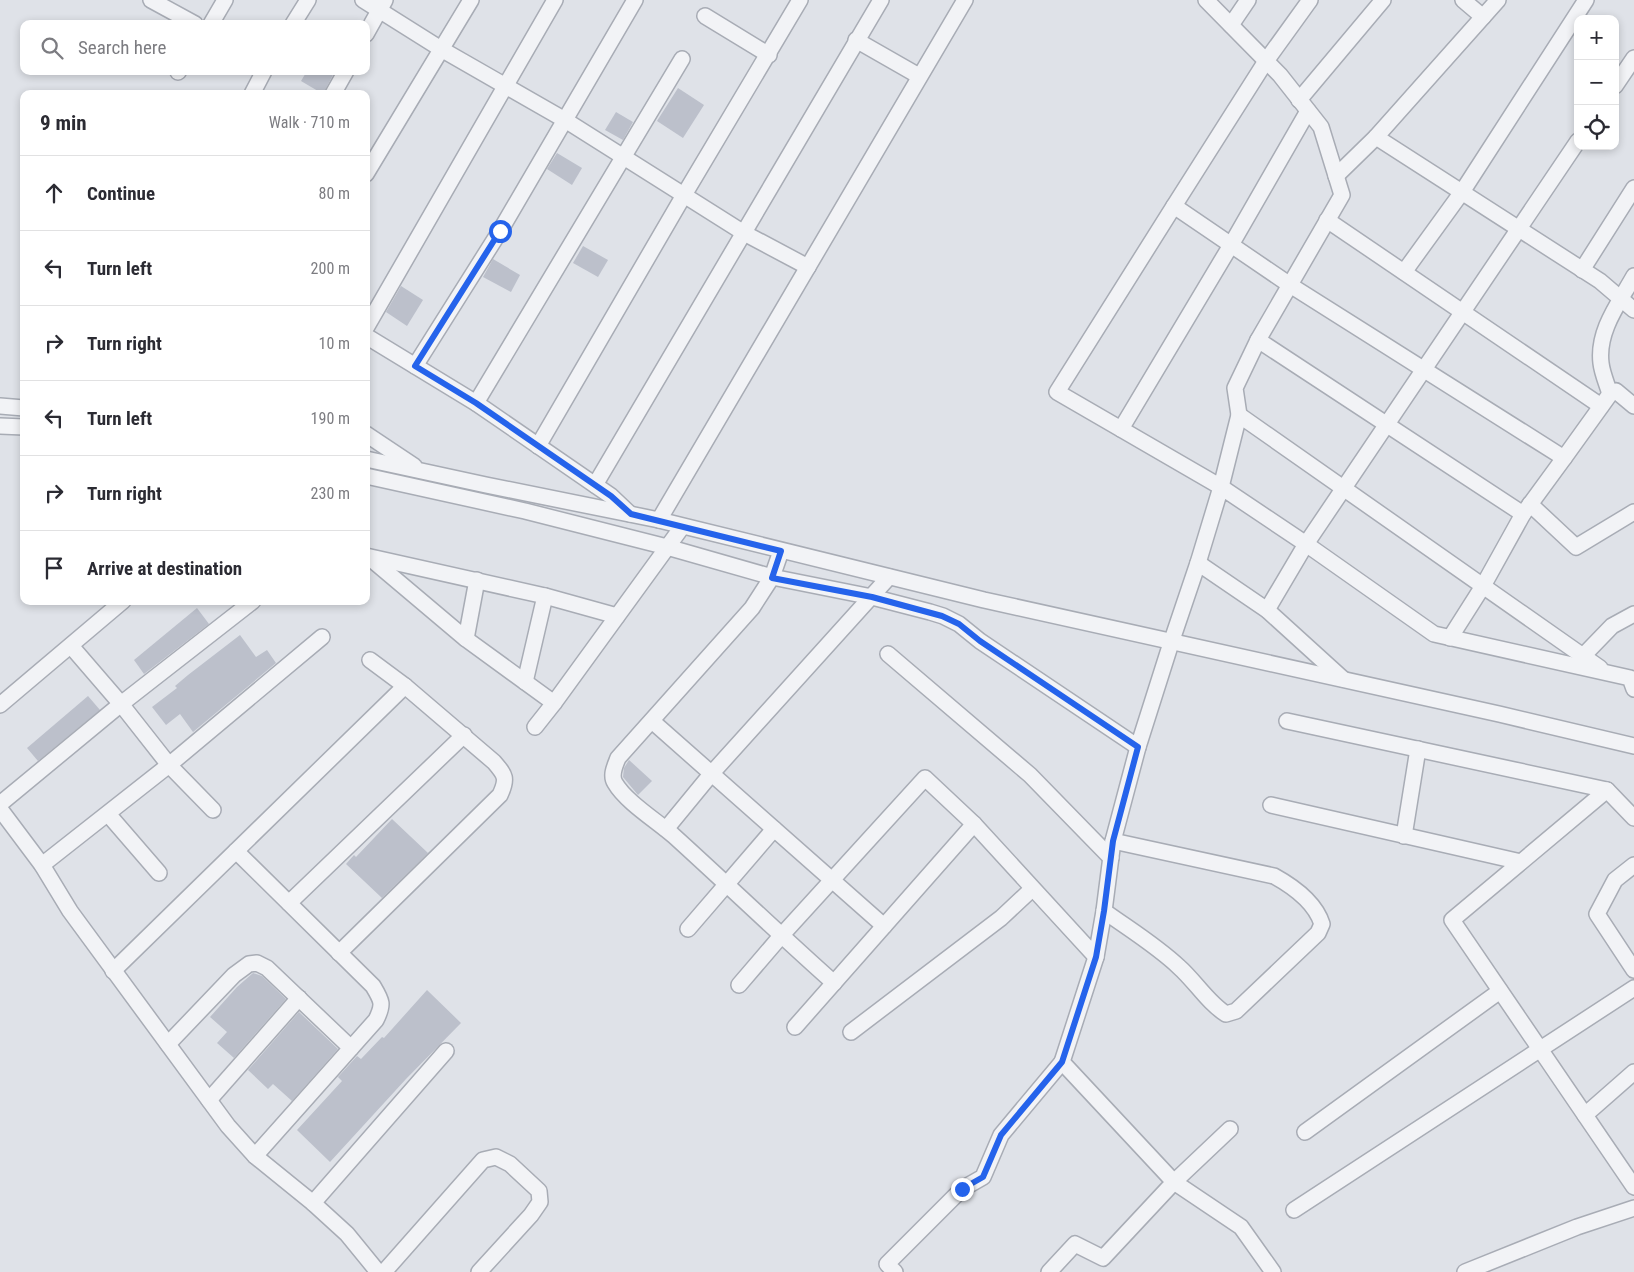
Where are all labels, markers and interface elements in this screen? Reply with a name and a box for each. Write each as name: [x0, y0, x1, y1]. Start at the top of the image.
map controls: [1574, 15, 1619, 150]
button: +: [1574, 15, 1619, 60]
search box: [20, 20, 370, 75]
icon: search: [38, 34, 66, 62]
text: Search here: [78, 36, 166, 59]
button: −: [1574, 60, 1619, 105]
button: locate: [1574, 105, 1619, 150]
text: 9 min: [40, 111, 87, 135]
text: Walk · 710 m: [269, 113, 350, 132]
icon: ahead: [40, 179, 68, 207]
text: Continue: [87, 182, 155, 205]
text: 80 m: [318, 184, 350, 203]
route start: [489, 220, 512, 243]
icon: left: [40, 254, 68, 282]
text: Turn left: [87, 257, 152, 280]
text: 200 m: [311, 259, 350, 278]
icon: right: [40, 329, 68, 357]
text: Turn right: [87, 332, 162, 355]
text: 10 m: [318, 334, 350, 353]
icon: left: [40, 404, 68, 432]
text: Turn left: [87, 407, 152, 430]
text: 190 m: [311, 409, 350, 428]
icon: right: [40, 479, 68, 507]
text: Turn right: [87, 482, 162, 505]
text: 230 m: [311, 484, 350, 503]
icon: arrive: [40, 554, 68, 582]
text: Arrive at destination: [87, 557, 242, 580]
route end: [951, 1178, 974, 1201]

